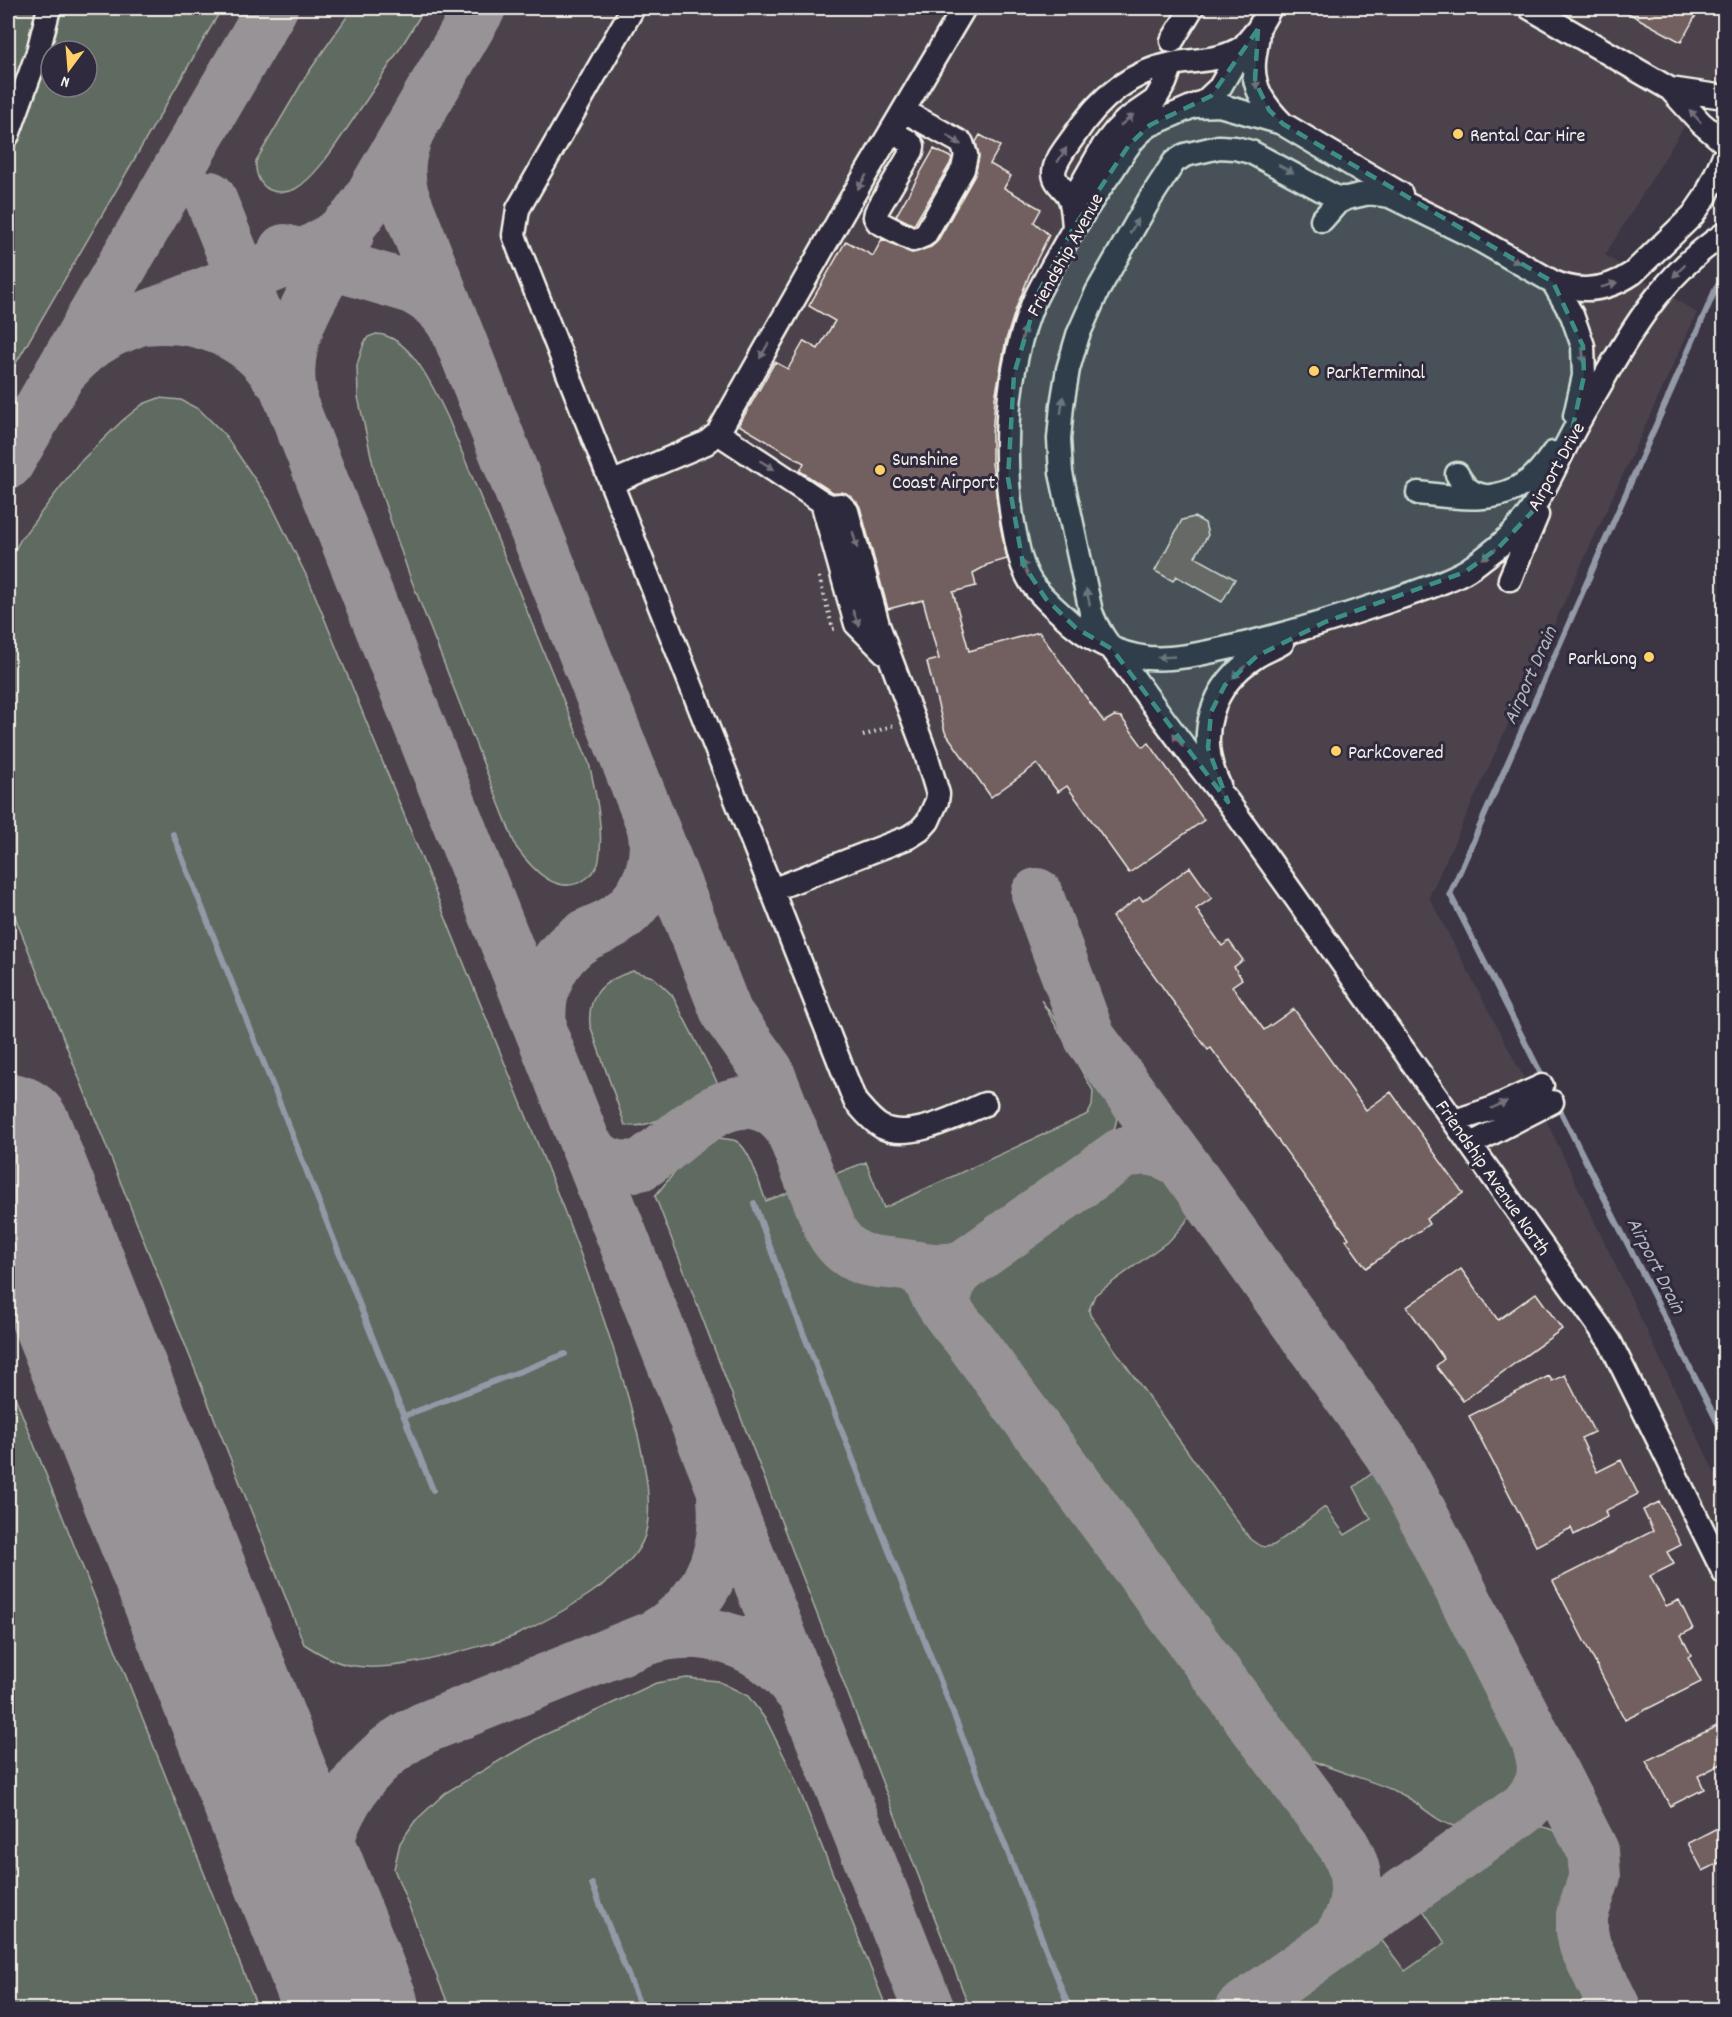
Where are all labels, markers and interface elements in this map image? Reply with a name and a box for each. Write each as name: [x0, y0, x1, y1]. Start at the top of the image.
north arrow: [39, 39, 99, 99]
text: N: [58, 69, 73, 93]
one-way arrow: [1252, 71, 1261, 90]
one-way arrow: [1688, 108, 1702, 123]
one-way arrow: [1119, 114, 1134, 127]
place label: Rental Car Hire: [1470, 123, 1585, 151]
marker: Rental Car Hire: [1451, 127, 1465, 141]
one-way arrow: [946, 134, 962, 146]
one-way arrow: [1056, 147, 1067, 163]
one-way arrow: [1278, 164, 1295, 174]
one-way arrow: [856, 174, 867, 190]
street label: Friendship Avenue: [1021, 189, 1112, 322]
one-way arrow: [1129, 217, 1139, 234]
one-way arrow: [1504, 254, 1521, 264]
one-way arrow: [1673, 263, 1687, 277]
one-way arrow: [1600, 280, 1618, 289]
one-way arrow: [1019, 326, 1029, 344]
one-way arrow: [759, 343, 770, 359]
one-way arrow: [1578, 345, 1588, 364]
place label: ParkTerminal: [1326, 360, 1425, 388]
marker: ParkTerminal: [1307, 364, 1321, 378]
one-way arrow: [1058, 396, 1067, 415]
street label: Airport Drive: [1522, 418, 1594, 517]
place label: Sunshine Coast Airport: [892, 447, 995, 498]
one-way arrow: [759, 459, 775, 470]
marker: Sunshine Coast Airport: [873, 463, 887, 477]
one-way arrow: [851, 531, 860, 549]
one-way arrow: [1482, 548, 1497, 560]
one-way arrow: [1020, 559, 1030, 577]
one-way arrow: [1083, 587, 1092, 606]
one-way arrow: [851, 610, 861, 628]
water label: Airport Drain: [1497, 621, 1567, 730]
place label: ParkLong: [1568, 646, 1637, 674]
marker: ParkLong: [1642, 650, 1656, 664]
one-way arrow: [1157, 653, 1176, 662]
one-way arrow: [1232, 664, 1246, 678]
one-way arrow: [1173, 733, 1185, 748]
place label: ParkCovered: [1348, 740, 1444, 768]
marker: ParkCovered: [1329, 744, 1343, 758]
street label: Friendship Avenue North: [1427, 1095, 1556, 1262]
one-way arrow: [1490, 1101, 1507, 1110]
water label: Airport Drain: [1617, 1213, 1692, 1321]

